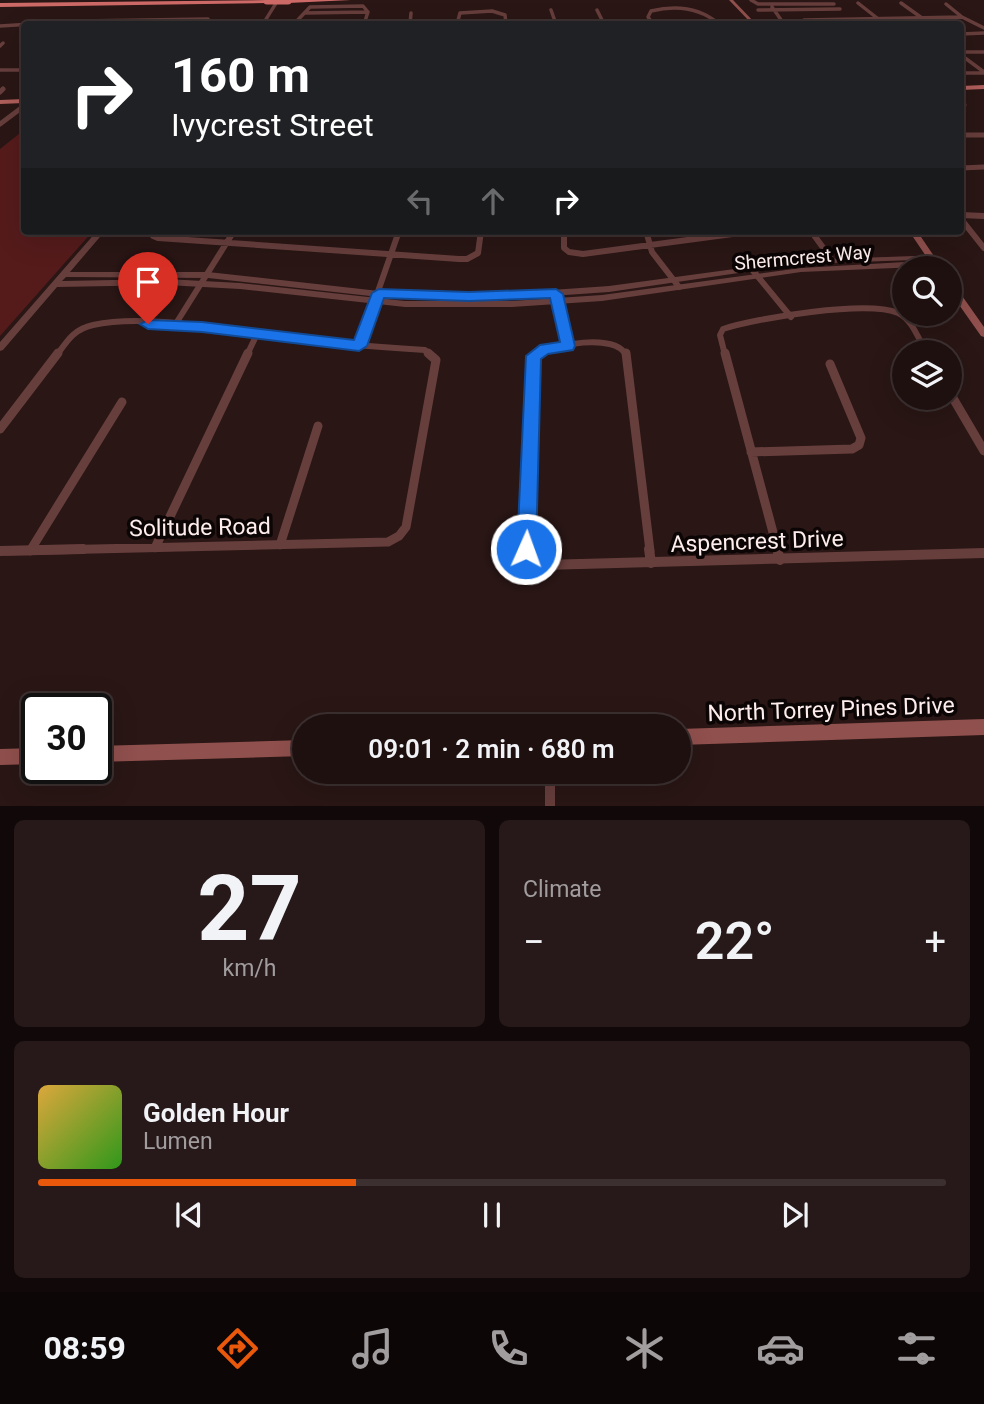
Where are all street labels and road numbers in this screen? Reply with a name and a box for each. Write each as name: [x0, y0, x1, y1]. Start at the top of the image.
street label: Shermcrest Way: [733, 240, 873, 275]
street label: Solitude Road: [129, 513, 271, 542]
street label: Aspencrest Drive: [670, 525, 844, 558]
street label: North Torrey Pines Drive: [707, 692, 955, 727]

